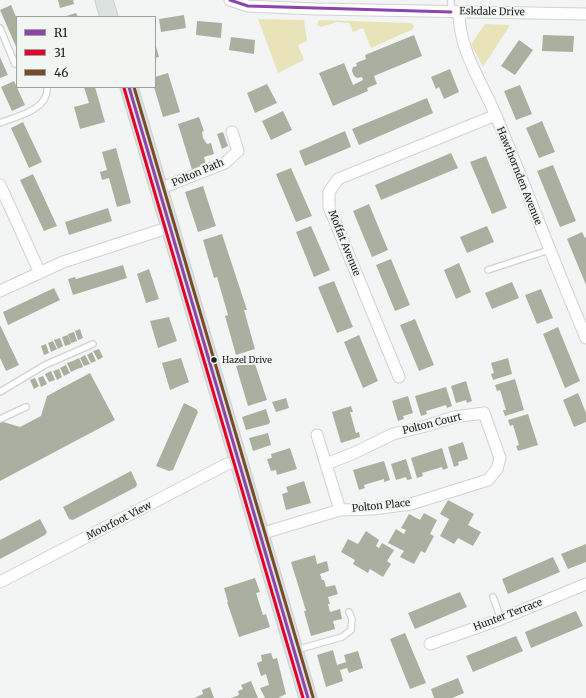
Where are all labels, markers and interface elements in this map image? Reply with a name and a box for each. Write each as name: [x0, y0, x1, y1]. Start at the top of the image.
street label: Eskdale Drive: [459, 5, 525, 19]
legend: [16, 16, 156, 88]
text: R1: [54, 25, 68, 40]
text: 31: [54, 45, 66, 60]
text: 46: [54, 65, 69, 80]
street label: Hawthornden Avenue: [494, 125, 544, 227]
street label: Polton Path: [170, 157, 226, 189]
street label: Moffat Avenue: [325, 208, 363, 278]
marker: Hazel Drive: [209, 355, 219, 365]
place label: Hazel Drive: [222, 355, 272, 365]
street label: Polton Court: [401, 411, 463, 437]
street label: Polton Place: [351, 497, 411, 515]
street label: Moorfoot View: [84, 499, 154, 543]
street label: Hunter Terrace: [472, 596, 544, 634]

